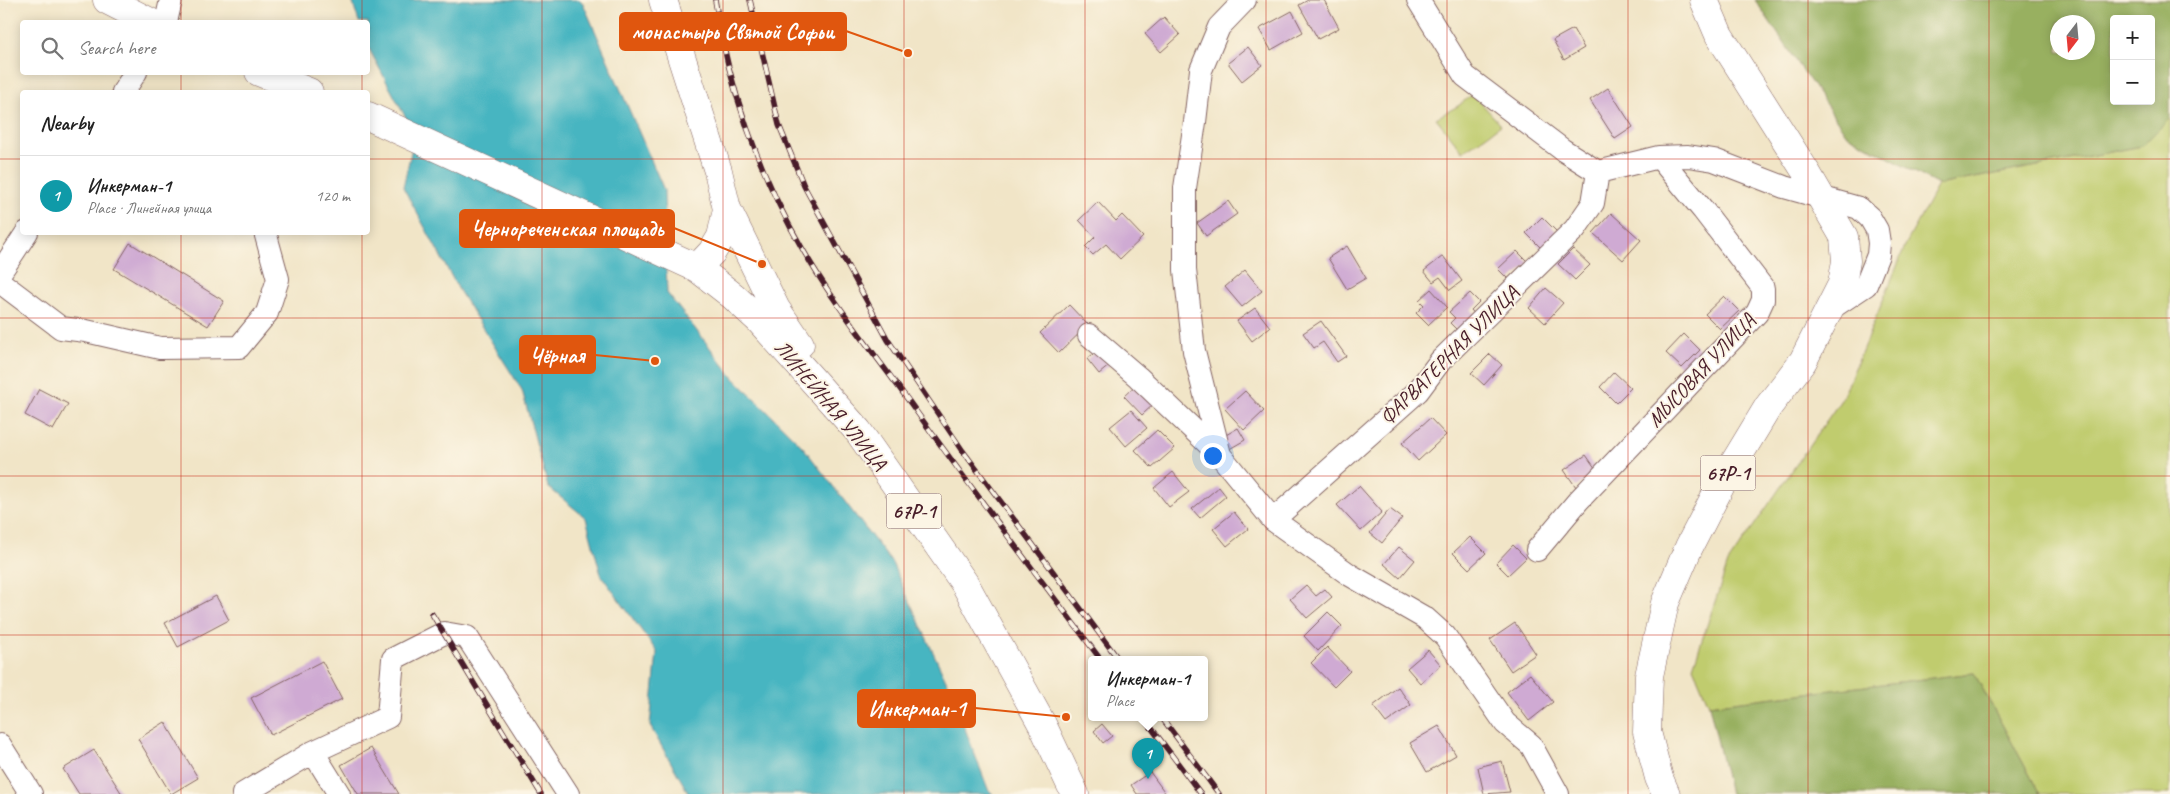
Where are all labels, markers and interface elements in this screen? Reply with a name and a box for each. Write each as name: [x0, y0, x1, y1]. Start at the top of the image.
callout: монастырь Святой Софьи: [620, 13, 846, 50]
north arrow: [2050, 15, 2095, 60]
map controls: [2110, 15, 2155, 105]
button: +: [2110, 15, 2155, 60]
text: монастырь Святой Софьи: [632, 18, 836, 46]
search box: [20, 20, 370, 75]
icon: search: [38, 34, 66, 62]
text: Search here: [78, 36, 155, 60]
button: −: [2110, 60, 2155, 105]
text: Nearby: [40, 110, 93, 136]
text: Инкерман-1: [87, 174, 171, 198]
text: 1: [52, 186, 60, 206]
text: 120 m: [316, 186, 350, 206]
text: Place · Линейная улица: [87, 198, 211, 218]
callout: Чернореченская площадь: [460, 210, 674, 247]
text: Чернореченская площадь: [471, 215, 665, 243]
street label: ФАРВАТЕРНАЯ УЛИЦА: [1374, 280, 1524, 430]
street label: МЫСОВАЯ УЛИЦА: [1642, 307, 1761, 432]
street label: ЛИНЕЙНАЯ УЛИЦА: [769, 335, 893, 476]
callout: Чёрная: [520, 336, 595, 373]
text: Чёрная: [529, 342, 587, 370]
your location: [1200, 443, 1226, 469]
road number: 67Р-1: [1700, 456, 1756, 490]
road number: 67Р-1: [886, 494, 942, 528]
popup: [1088, 656, 1208, 721]
text: Инкерман-1: [1106, 667, 1190, 691]
callout: Инкерман-1: [858, 690, 975, 727]
text: Place: [1106, 691, 1134, 711]
text: Инкерман-1: [868, 695, 968, 723]
pin: 1: [1132, 738, 1164, 779]

